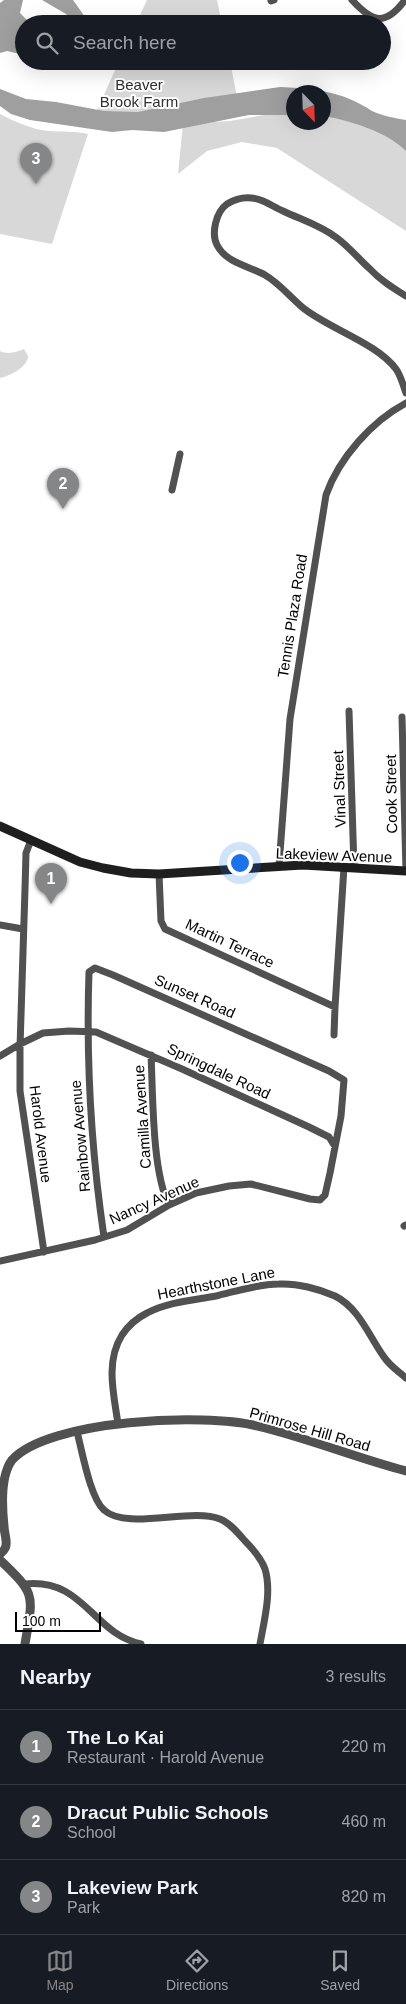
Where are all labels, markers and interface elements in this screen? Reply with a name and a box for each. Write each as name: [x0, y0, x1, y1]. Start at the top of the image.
search box: [15, 15, 391, 70]
icon: search: [33, 29, 61, 57]
text: Search here: [73, 32, 177, 53]
park label: Beaver Brook Farm: [100, 76, 178, 110]
north arrow: [286, 85, 331, 130]
pin: 3: [20, 143, 52, 184]
pin: 2: [47, 468, 79, 509]
street label: Tennis Plaza Road: [274, 553, 310, 679]
street label: Vinal Street: [329, 749, 349, 828]
street label: Cook Street: [382, 753, 400, 834]
street label: Lakeview Avenue: [275, 844, 393, 866]
your location: [227, 850, 253, 876]
pin: 1: [35, 863, 67, 904]
street label: Martin Terrace: [183, 915, 277, 971]
street label: Sunset Road: [152, 971, 238, 1021]
street label: Springdale Road: [165, 1040, 273, 1102]
street label: Camilla Avenue: [130, 1065, 154, 1169]
street label: Rainbow Avenue: [67, 1079, 93, 1193]
street label: Harold Avenue: [27, 1084, 55, 1184]
street label: Nancy Avenue: [106, 1173, 202, 1227]
street label: Hearthstone Lane: [156, 1263, 276, 1303]
street label: Primrose Hill Road: [248, 1404, 372, 1454]
scale bar: [15, 1609, 101, 1632]
text: 100 m: [22, 1613, 61, 1629]
text: Nearby: [20, 1665, 91, 1688]
text: 3 results: [326, 1668, 386, 1685]
text: The Lo Kai: [67, 1727, 164, 1748]
text: 1: [32, 1738, 40, 1755]
text: 220 m: [342, 1738, 386, 1755]
text: Restaurant · Harold Avenue: [67, 1749, 264, 1766]
text: Dracut Public Schools: [67, 1802, 269, 1823]
text: 2: [32, 1813, 40, 1830]
text: 460 m: [342, 1813, 386, 1830]
text: School: [67, 1824, 116, 1841]
text: Lakeview Park: [67, 1877, 198, 1898]
text: 3: [32, 1888, 40, 1905]
text: 820 m: [342, 1888, 386, 1905]
text: Park: [67, 1899, 100, 1916]
tab: Map: [46, 1947, 74, 1993]
tab: Directions: [166, 1947, 228, 1993]
tab: Saved: [320, 1947, 360, 1993]

